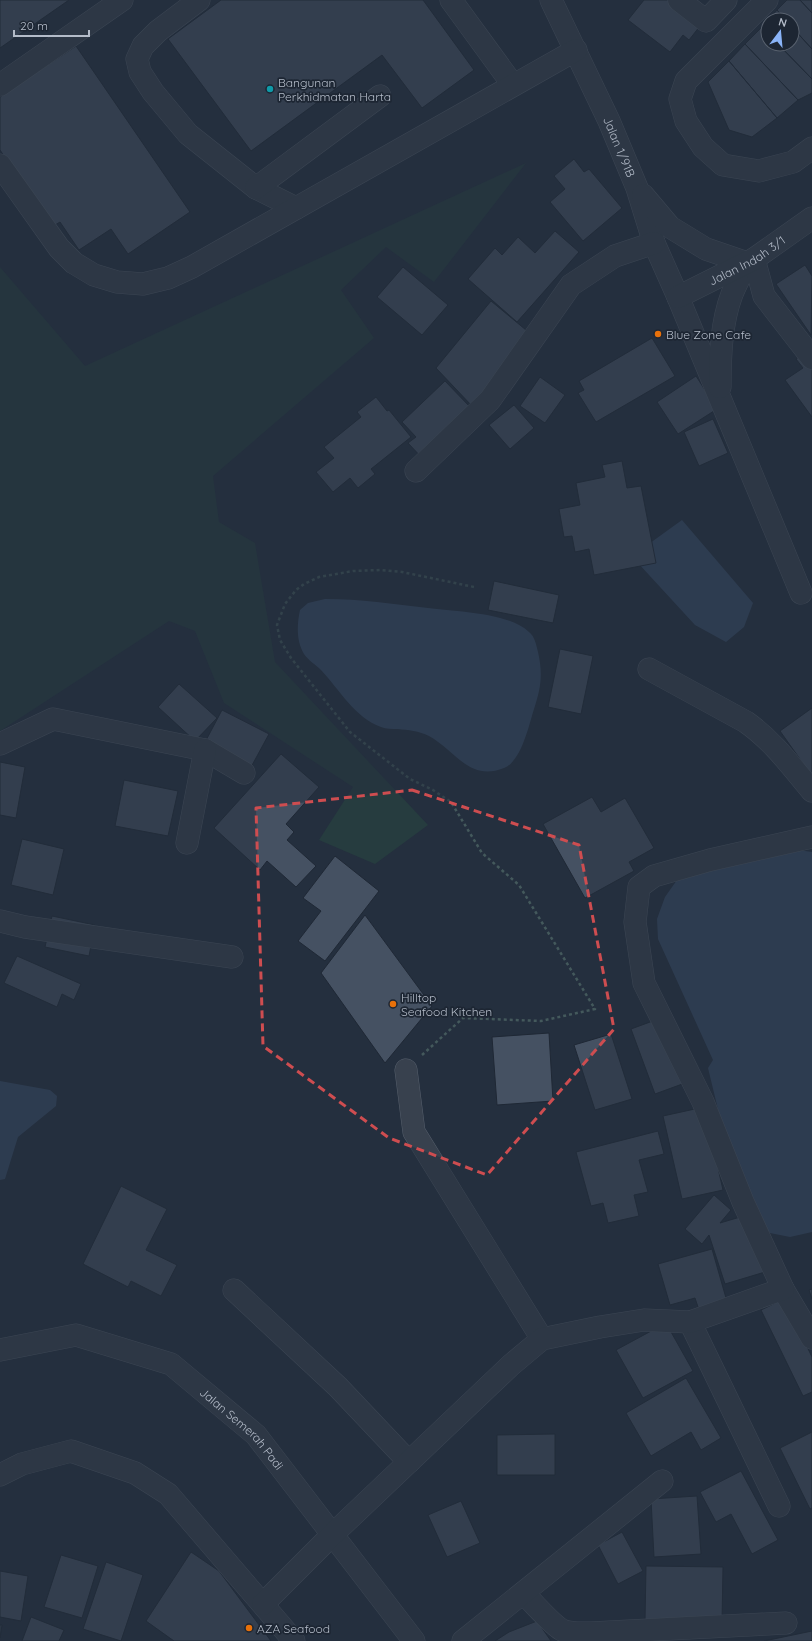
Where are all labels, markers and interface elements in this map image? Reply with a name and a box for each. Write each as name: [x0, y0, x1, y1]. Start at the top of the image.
scale bar: [14, 12, 89, 38]
north arrow: [760, 12, 800, 52]
text: N: [777, 15, 789, 30]
text: 20 m: [20, 18, 48, 33]
place label: Bangunan Perkhidmatan Harta: [278, 75, 391, 104]
marker: Bangunan Perkhidmatan Harta: [265, 84, 275, 94]
street label: Jalan 1/91B: [600, 114, 639, 179]
street label: Jalan Indah 3/1: [706, 232, 788, 288]
place label: Blue Zone Cafe: [666, 327, 751, 342]
marker: Blue Zone Cafe: [653, 329, 663, 339]
place label: Hilltop Seafood Kitchen: [401, 990, 492, 1019]
marker: Hilltop Seafood Kitchen: [388, 999, 398, 1009]
street label: Jalan Semerah Padi: [197, 1384, 287, 1472]
place label: AZA Seafood: [257, 1621, 330, 1636]
marker: AZA Seafood: [244, 1623, 254, 1633]

